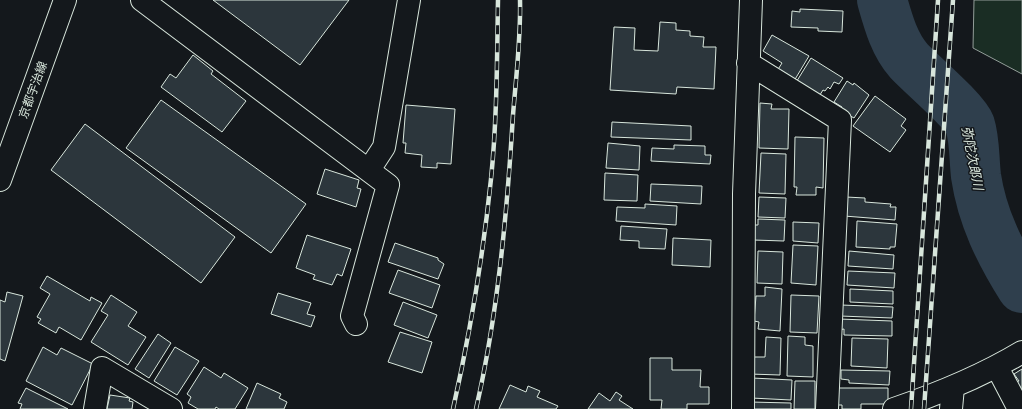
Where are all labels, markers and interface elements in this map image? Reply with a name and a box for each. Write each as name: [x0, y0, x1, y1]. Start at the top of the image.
street label: 京都宇治線: [16, 59, 51, 121]
water label: 弥陀次郎川: [958, 125, 986, 194]

